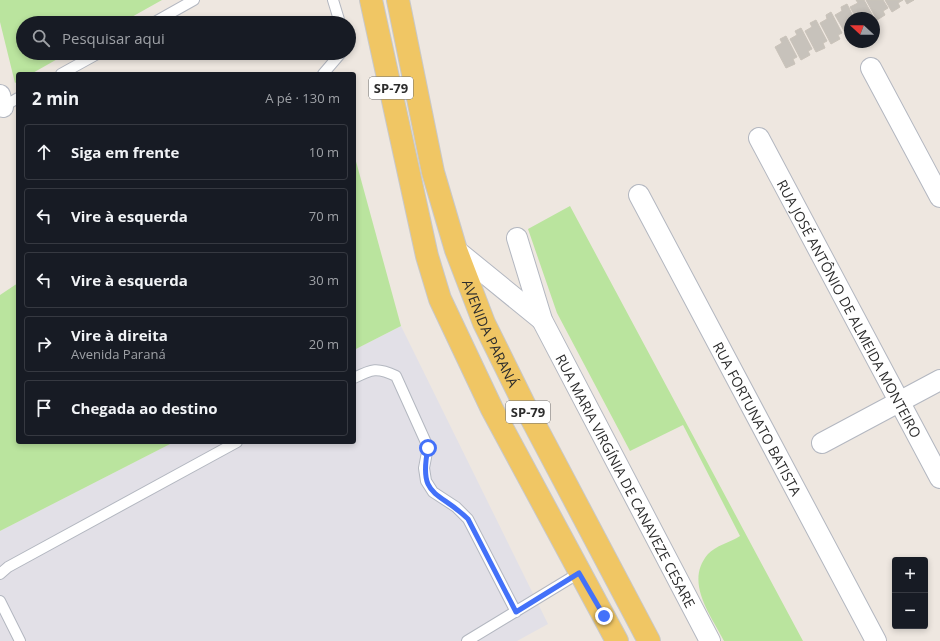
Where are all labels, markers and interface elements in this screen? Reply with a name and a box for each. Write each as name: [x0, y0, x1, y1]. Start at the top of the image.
north arrow: [844, 12, 880, 48]
search box: [16, 16, 356, 60]
icon: search: [30, 27, 52, 49]
text: Pesquisar aqui: [62, 28, 165, 48]
road number: SP-79: [369, 77, 413, 99]
text: 2 min: [32, 87, 79, 110]
text: A pé · 130 m: [265, 89, 340, 107]
icon: ahead: [33, 141, 55, 163]
text: Siga em frente: [71, 142, 179, 162]
text: 10 m: [309, 143, 339, 161]
street label: RUA JOSÉ ANTÔNIO DE ALMEIDA MONTEIRO: [773, 176, 926, 441]
icon: left: [33, 205, 55, 227]
text: Vire à esquerda: [71, 206, 188, 226]
text: 70 m: [309, 207, 339, 225]
icon: left: [33, 269, 55, 291]
text: Vire à esquerda: [71, 270, 188, 290]
text: 30 m: [309, 271, 339, 289]
street label: AVENIDA PARANÁ: [459, 276, 524, 390]
text: Vire à direita: [71, 325, 168, 345]
icon: right: [33, 333, 55, 355]
text: 20 m: [309, 335, 339, 353]
street label: RUA FORTUNATO BATISTA: [709, 338, 806, 499]
text: Avenida Paraná: [71, 345, 166, 363]
street label: RUA MARIA VIRGÍNIA DE CANAVEZE CESARE: [552, 351, 700, 611]
icon: arrive: [33, 397, 55, 419]
text: Chegada ao destino: [71, 398, 218, 418]
road number: SP-79: [506, 401, 550, 423]
route start: [419, 439, 437, 457]
map controls: [892, 557, 928, 629]
button: +: [892, 557, 928, 593]
button: −: [892, 593, 928, 629]
route end: [595, 607, 613, 625]

